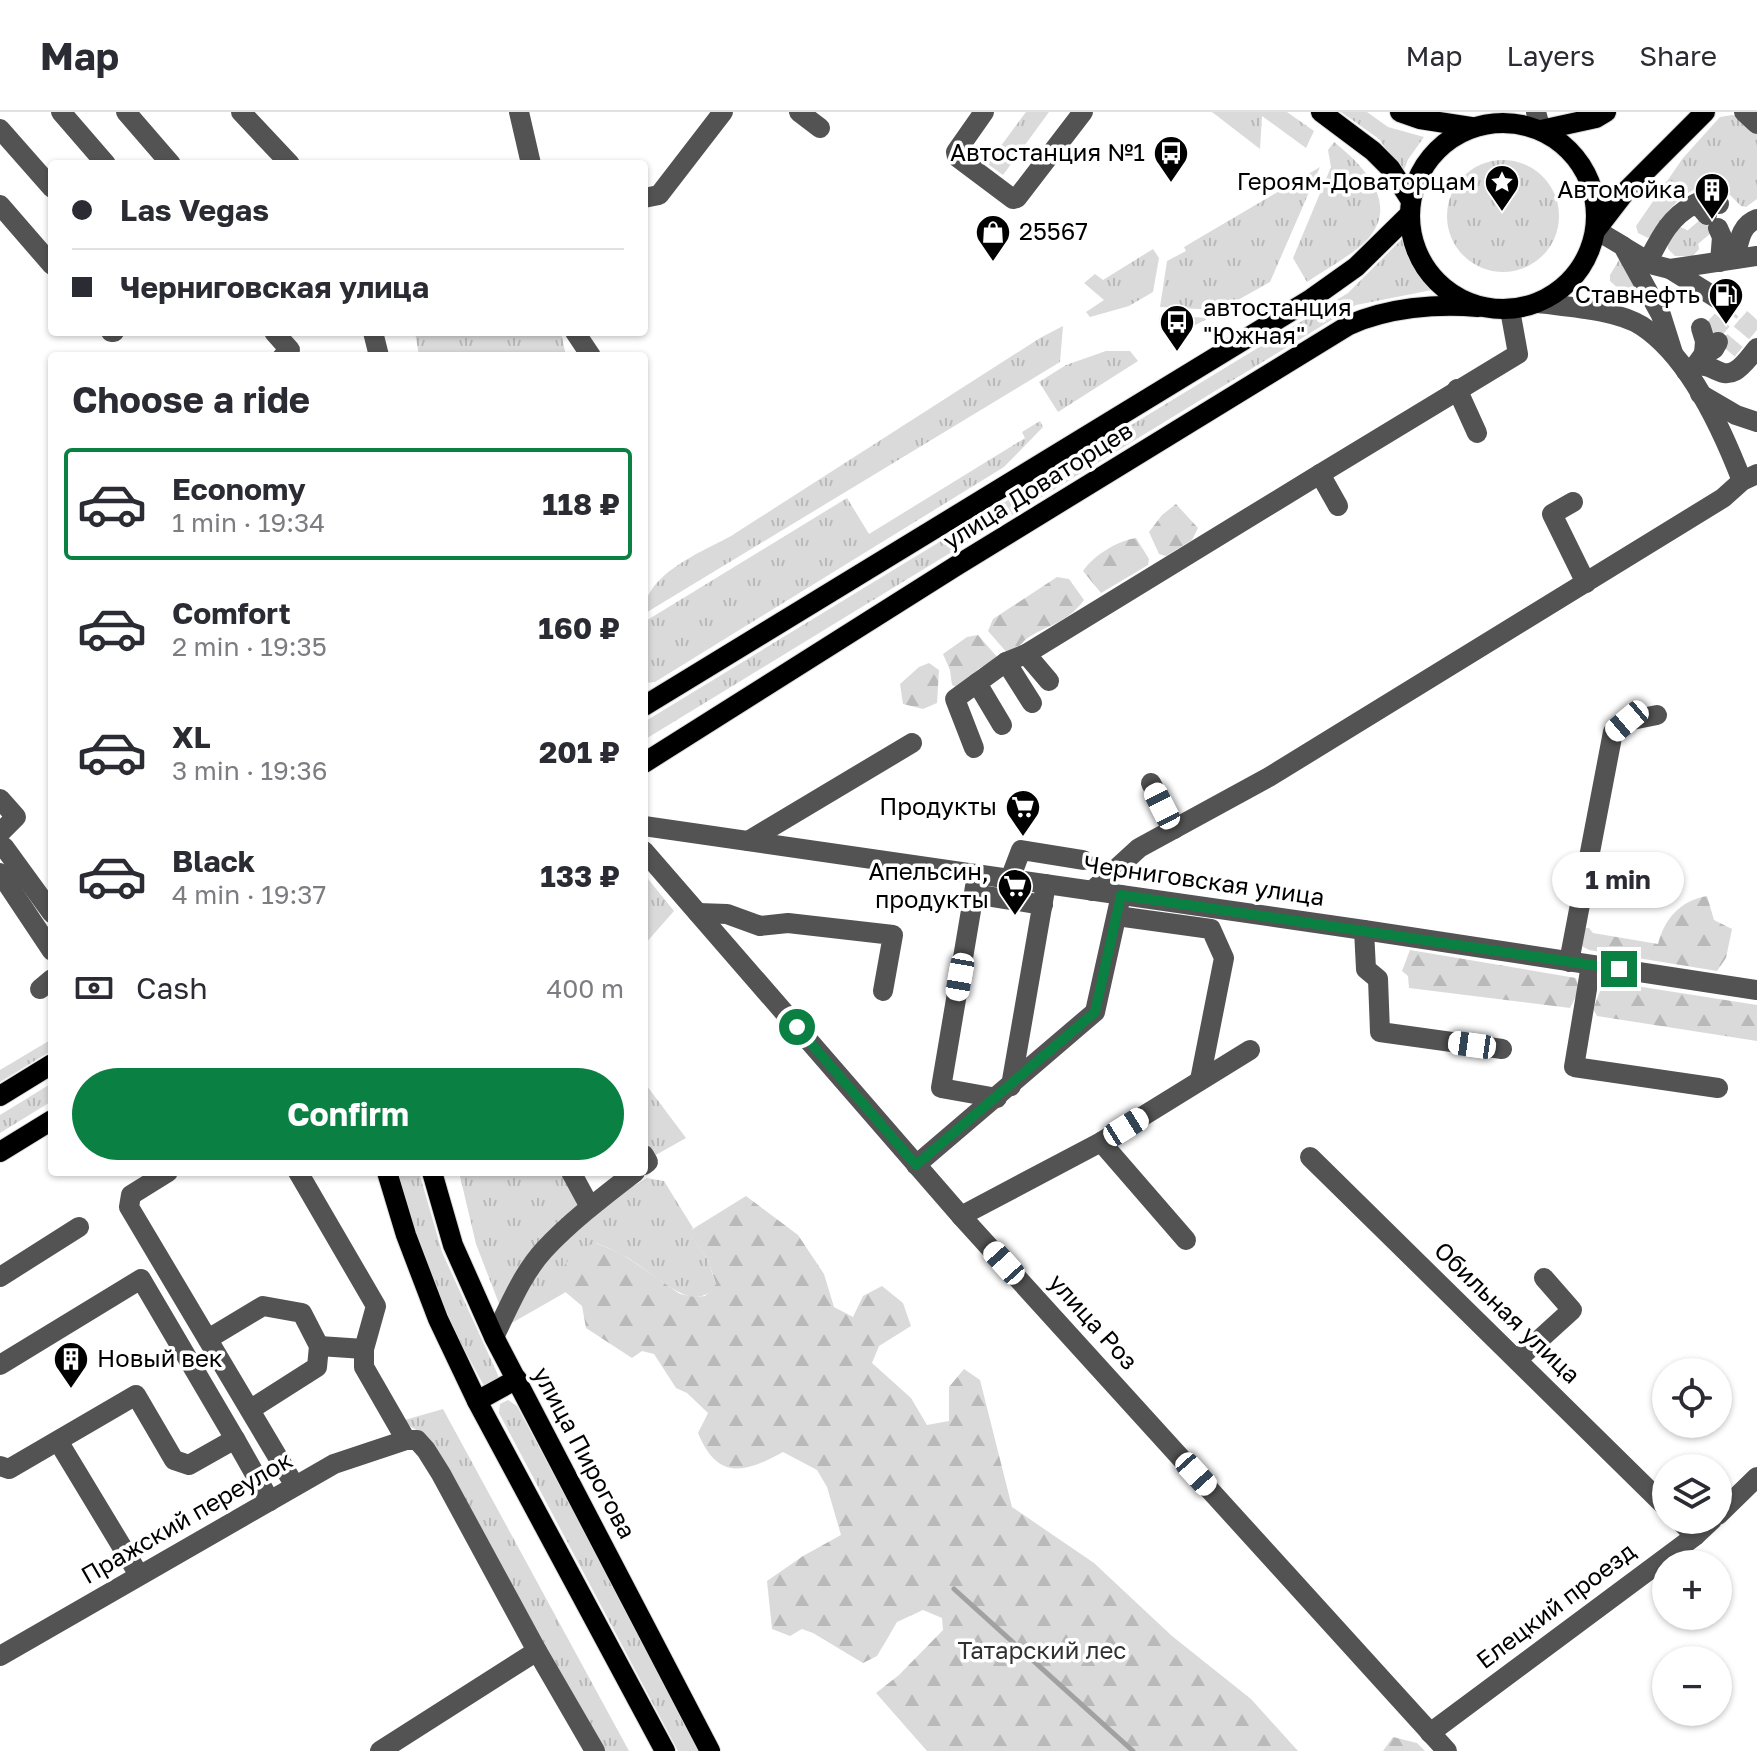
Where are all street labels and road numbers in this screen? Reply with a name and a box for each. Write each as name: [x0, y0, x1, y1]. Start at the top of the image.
street label: улица Доваторцев: [937, 415, 1137, 555]
street label: Черниговская улица: [1082, 848, 1327, 911]
street label: Обильная улица: [1429, 1235, 1587, 1389]
street label: улица Роз: [1044, 1267, 1145, 1375]
street label: улица Пирогова: [528, 1361, 643, 1543]
street label: Пражский переулок: [76, 1444, 297, 1589]
street label: Елецкий проезд: [1470, 1536, 1640, 1674]

